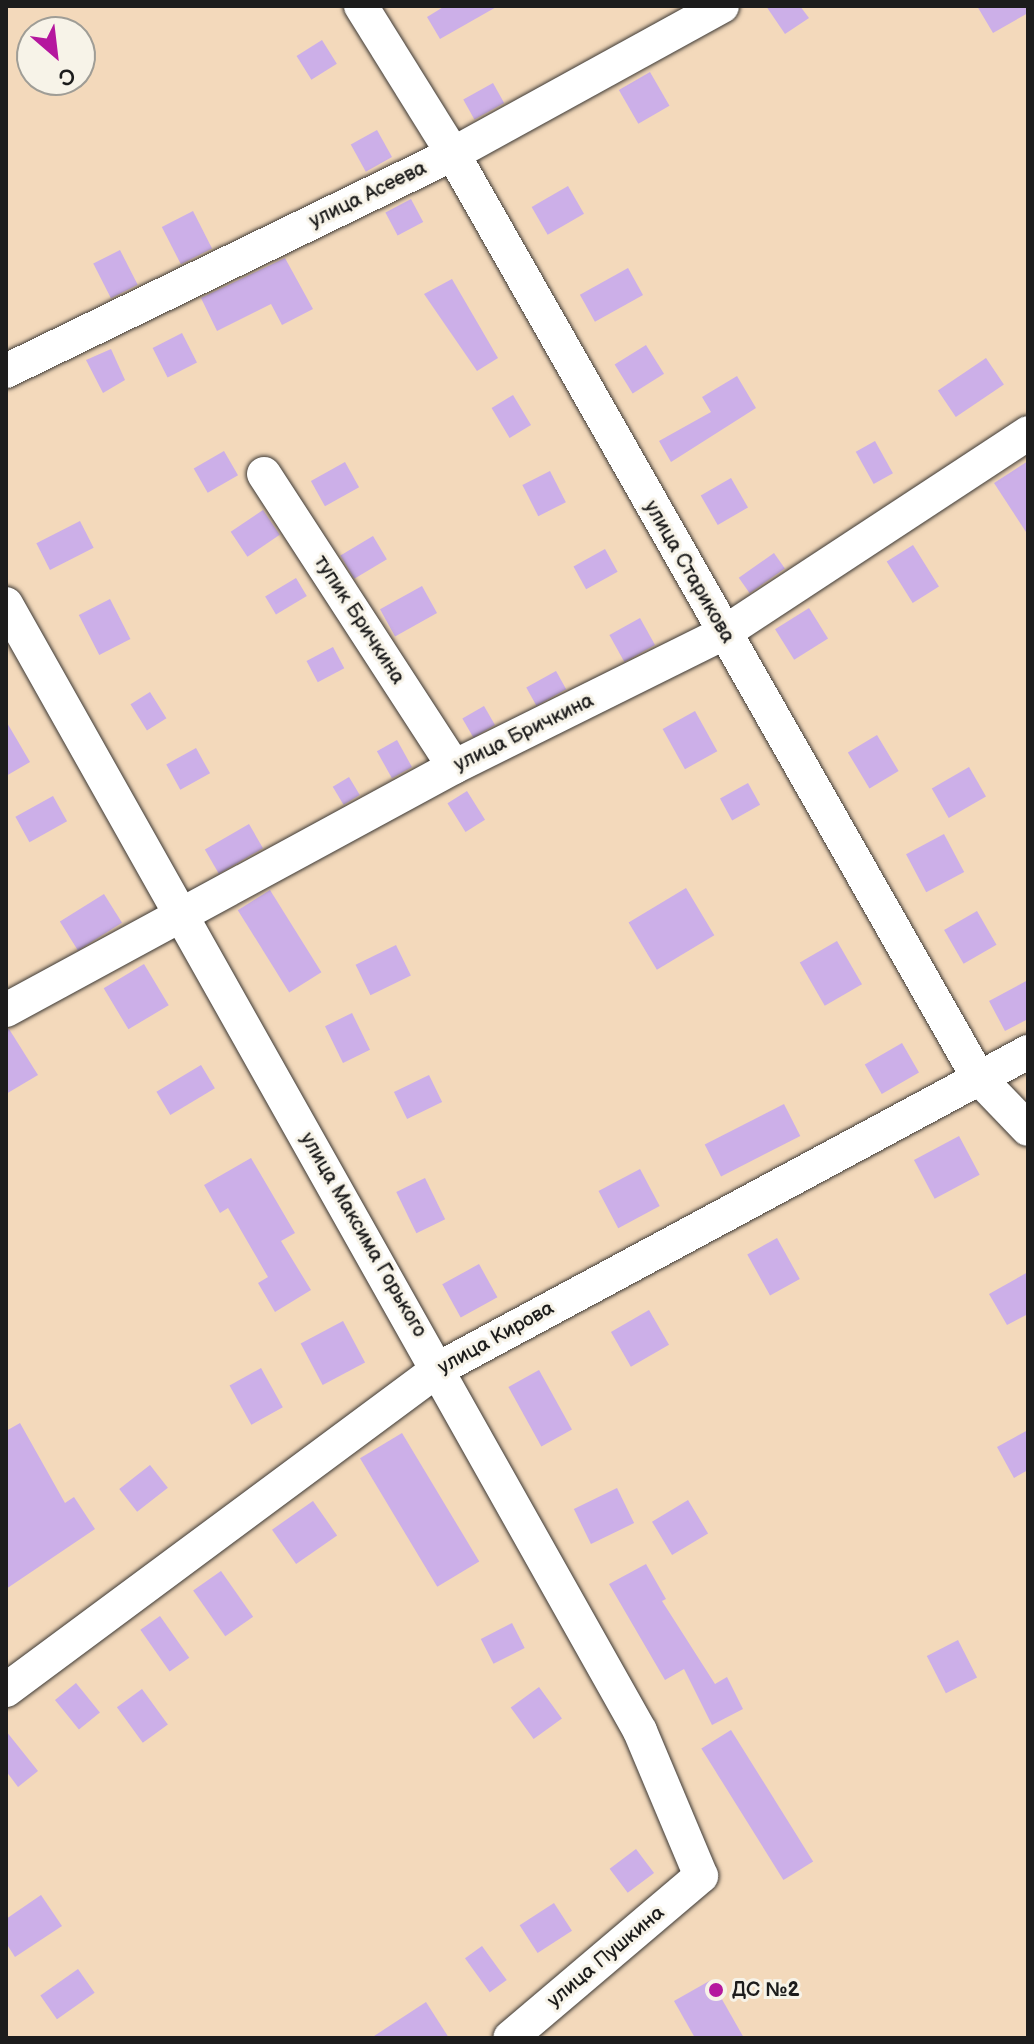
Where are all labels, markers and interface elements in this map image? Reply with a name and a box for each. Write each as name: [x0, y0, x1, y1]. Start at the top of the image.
north arrow: [16, 16, 96, 96]
text: С: [53, 60, 80, 91]
street label: улица Асеева: [306, 156, 430, 234]
street label: улица Старикова: [638, 497, 740, 647]
street label: тупик Бричкина: [308, 551, 410, 689]
street label: улица Бричкина: [450, 689, 598, 777]
street label: улица Максима Горького: [295, 1128, 431, 1342]
street label: улица Кирова: [434, 1296, 558, 1380]
street label: улица Пушкина: [543, 1901, 669, 2013]
place label: ДС №2: [732, 1978, 800, 2002]
marker: ДС №2: [707, 1981, 725, 1999]

